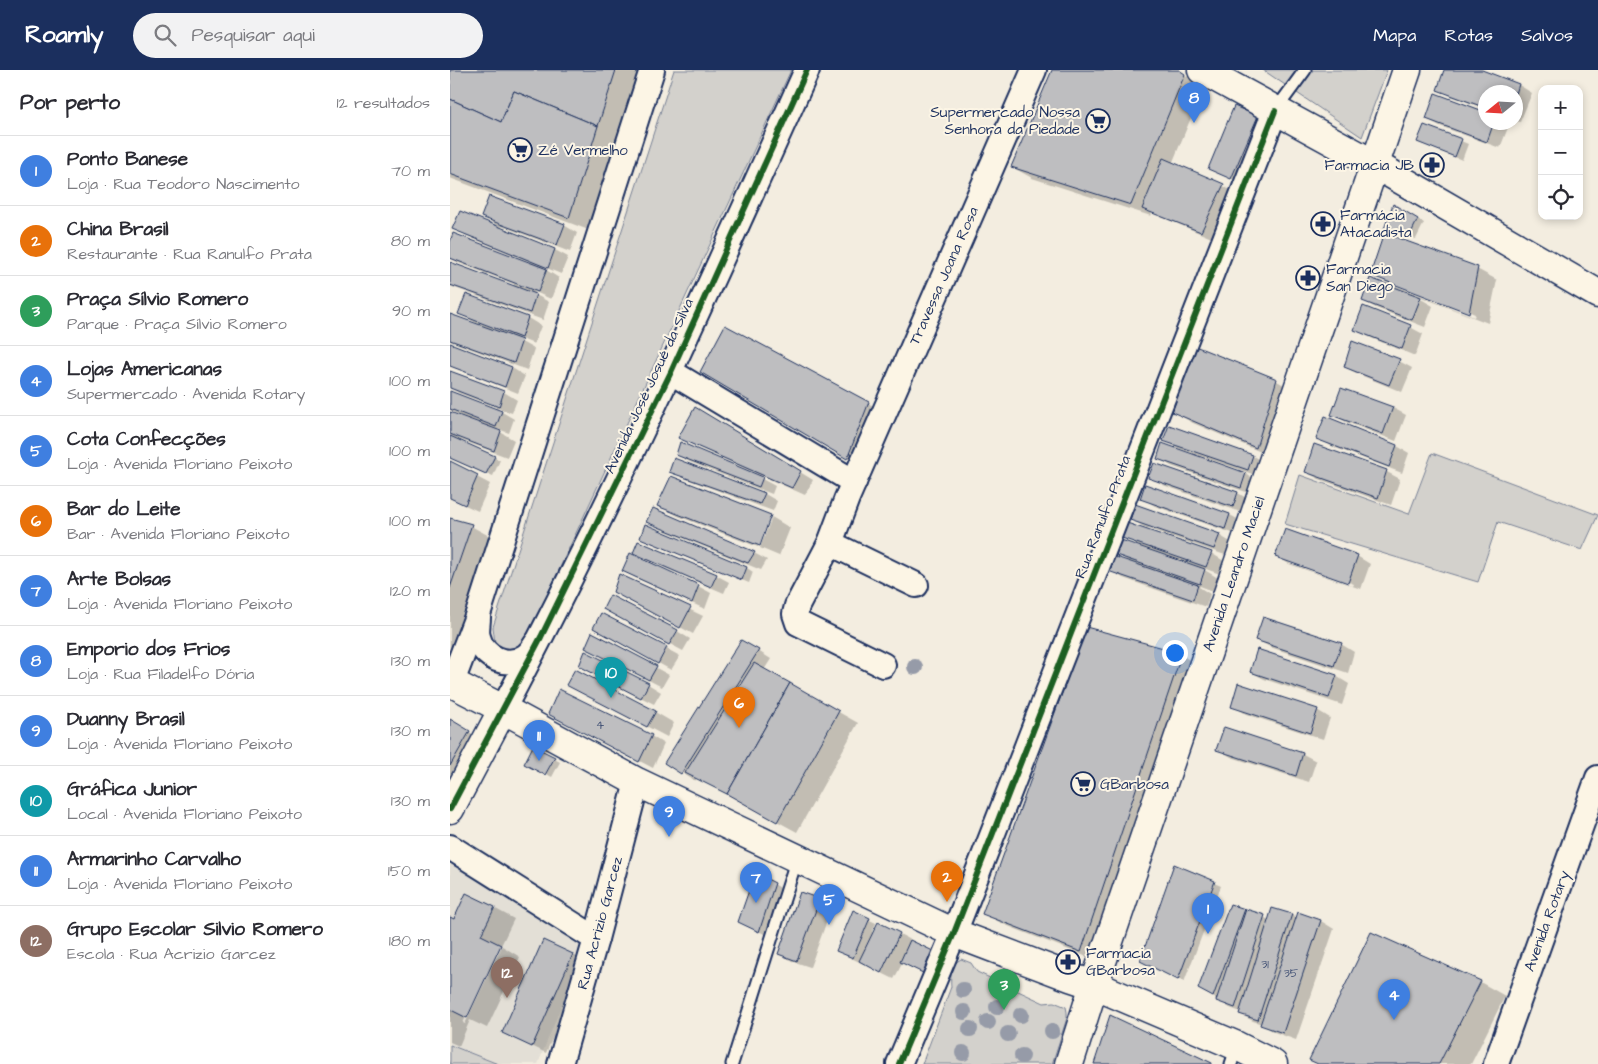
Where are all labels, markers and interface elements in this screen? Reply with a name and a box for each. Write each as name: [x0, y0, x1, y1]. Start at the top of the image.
search box: [133, 13, 483, 58]
text: Roamly: [25, 18, 103, 52]
icon: search: [151, 21, 179, 49]
text: Pesquisar aqui: [191, 22, 315, 49]
text: Mapa: [1373, 23, 1417, 48]
text: Rotas: [1445, 23, 1493, 48]
text: Salvos: [1521, 23, 1573, 48]
pin: 8: [1178, 82, 1210, 123]
north arrow: [1478, 85, 1523, 130]
map controls: [1538, 85, 1583, 220]
button: +: [1538, 85, 1583, 130]
text: Por perto: [20, 88, 120, 117]
text: 12 resultados: [336, 92, 430, 114]
place label: Supermercado Nossa Senhora da Piedade: [930, 102, 1080, 140]
supermarket icon: Supermercado Nossa Senhora da Piedade: [1085, 108, 1111, 134]
button: −: [1538, 130, 1583, 175]
supermarket icon: Zé Vermelho: [507, 137, 533, 163]
place label: Zé Vermelho: [538, 140, 628, 161]
text: Ponto Banese: [67, 146, 188, 173]
pharmacy icon: Farmacia JB: [1419, 152, 1445, 178]
place label: Farmacia JB: [1324, 155, 1414, 176]
text: 1: [35, 160, 37, 182]
text: 70 m: [391, 160, 430, 182]
text: Loja · Rua Teodoro Nascimento: [67, 173, 300, 195]
button: locate: [1538, 175, 1583, 220]
street label: Travessa Joana Rosa: [904, 203, 984, 348]
place label: Farmácia Atacadista: [1340, 205, 1412, 243]
pharmacy icon: Farmácia Atacadista: [1310, 211, 1336, 237]
text: China Brasil: [67, 216, 169, 243]
text: 2: [31, 230, 41, 252]
text: 80 m: [391, 230, 430, 252]
text: Restaurante · Rua Ranulfo Prata: [67, 243, 312, 265]
place label: Farmacia San Diego: [1326, 259, 1394, 298]
pharmacy icon: Farmacia San Diego: [1295, 265, 1321, 291]
text: Praça Sílvio Romero: [67, 286, 248, 313]
street label: Avenida José Josué da Silva: [599, 295, 699, 477]
text: 3: [32, 300, 40, 322]
text: 90 m: [392, 300, 430, 322]
text: Parque · Praça Sílvio Romero: [67, 313, 287, 335]
text: Lojas Americanas: [67, 356, 222, 383]
text: 4: [31, 370, 41, 392]
text: 100 m: [389, 370, 430, 392]
text: Supermercado · Avenida Rotary: [67, 383, 305, 405]
text: Cota Confecções: [67, 426, 226, 453]
text: 5: [30, 440, 42, 462]
text: 100 m: [389, 440, 430, 462]
street label: Rua Ranulfo Prata: [1070, 452, 1136, 582]
text: Loja · Avenida Floriano Peixoto: [67, 453, 292, 475]
street label: Avenida Leandro Maciel: [1198, 494, 1270, 654]
text: Bar do Leite: [67, 496, 181, 523]
text: 6: [31, 510, 41, 532]
text: 100 m: [389, 510, 430, 532]
text: Bar · Avenida Floriano Peixoto: [67, 523, 289, 545]
text: Arte Bolsas: [67, 566, 171, 593]
text: 7: [31, 580, 41, 602]
text: 120 m: [390, 580, 430, 602]
text: Loja · Avenida Floriano Peixoto: [67, 593, 292, 615]
text: Emporio dos Frios: [67, 636, 230, 663]
your location: [1162, 640, 1188, 666]
text: 8: [31, 650, 41, 672]
text: 130 m: [391, 650, 430, 672]
pin: 10: [595, 657, 627, 698]
text: Loja · Rua Filadelfo Dória: [67, 663, 254, 685]
pin: 6: [723, 687, 755, 728]
text: Duanny Brasil: [67, 706, 185, 733]
house number: 4: [596, 717, 604, 734]
text: 9: [31, 720, 41, 742]
text: 130 m: [391, 720, 430, 742]
pin: 11: [523, 720, 555, 761]
text: Loja · Avenida Floriano Peixoto: [67, 733, 292, 755]
supermarket icon: GBarbosa: [1070, 771, 1096, 797]
place label: GBarbosa: [1100, 774, 1169, 795]
text: Gráfica Junior: [67, 776, 197, 803]
text: 10: [30, 790, 42, 812]
text: 130 m: [391, 790, 430, 812]
pin: 9: [653, 796, 685, 837]
text: Local · Avenida Floriano Peixoto: [67, 803, 302, 825]
text: Armarinho Carvalho: [67, 846, 241, 873]
street label: Rua Acrizio Garcez: [572, 854, 628, 992]
text: 11: [34, 860, 38, 882]
text: 150 m: [388, 860, 430, 882]
pin: 2: [931, 861, 963, 902]
pin: 7: [740, 862, 772, 903]
street label: Avenida Rotary: [1519, 868, 1576, 975]
text: Loja · Avenida Floriano Peixoto: [67, 873, 292, 895]
pin: 5: [813, 884, 845, 925]
pin: 1: [1192, 893, 1224, 934]
text: Grupo Escolar Silvio Romero: [67, 916, 323, 943]
text: 12: [30, 930, 42, 952]
text: 180 m: [389, 930, 430, 952]
text: Escola · Rua Acrizio Garcez: [67, 943, 276, 965]
place label: Farmacia GBarbosa: [1086, 943, 1155, 981]
pharmacy icon: Farmacia GBarbosa: [1055, 949, 1081, 975]
house number: 31: [1261, 956, 1269, 973]
pin: 12: [491, 957, 523, 998]
house number: 35: [1284, 965, 1299, 982]
pin: 3: [988, 969, 1020, 1010]
pin: 4: [1378, 979, 1410, 1020]

